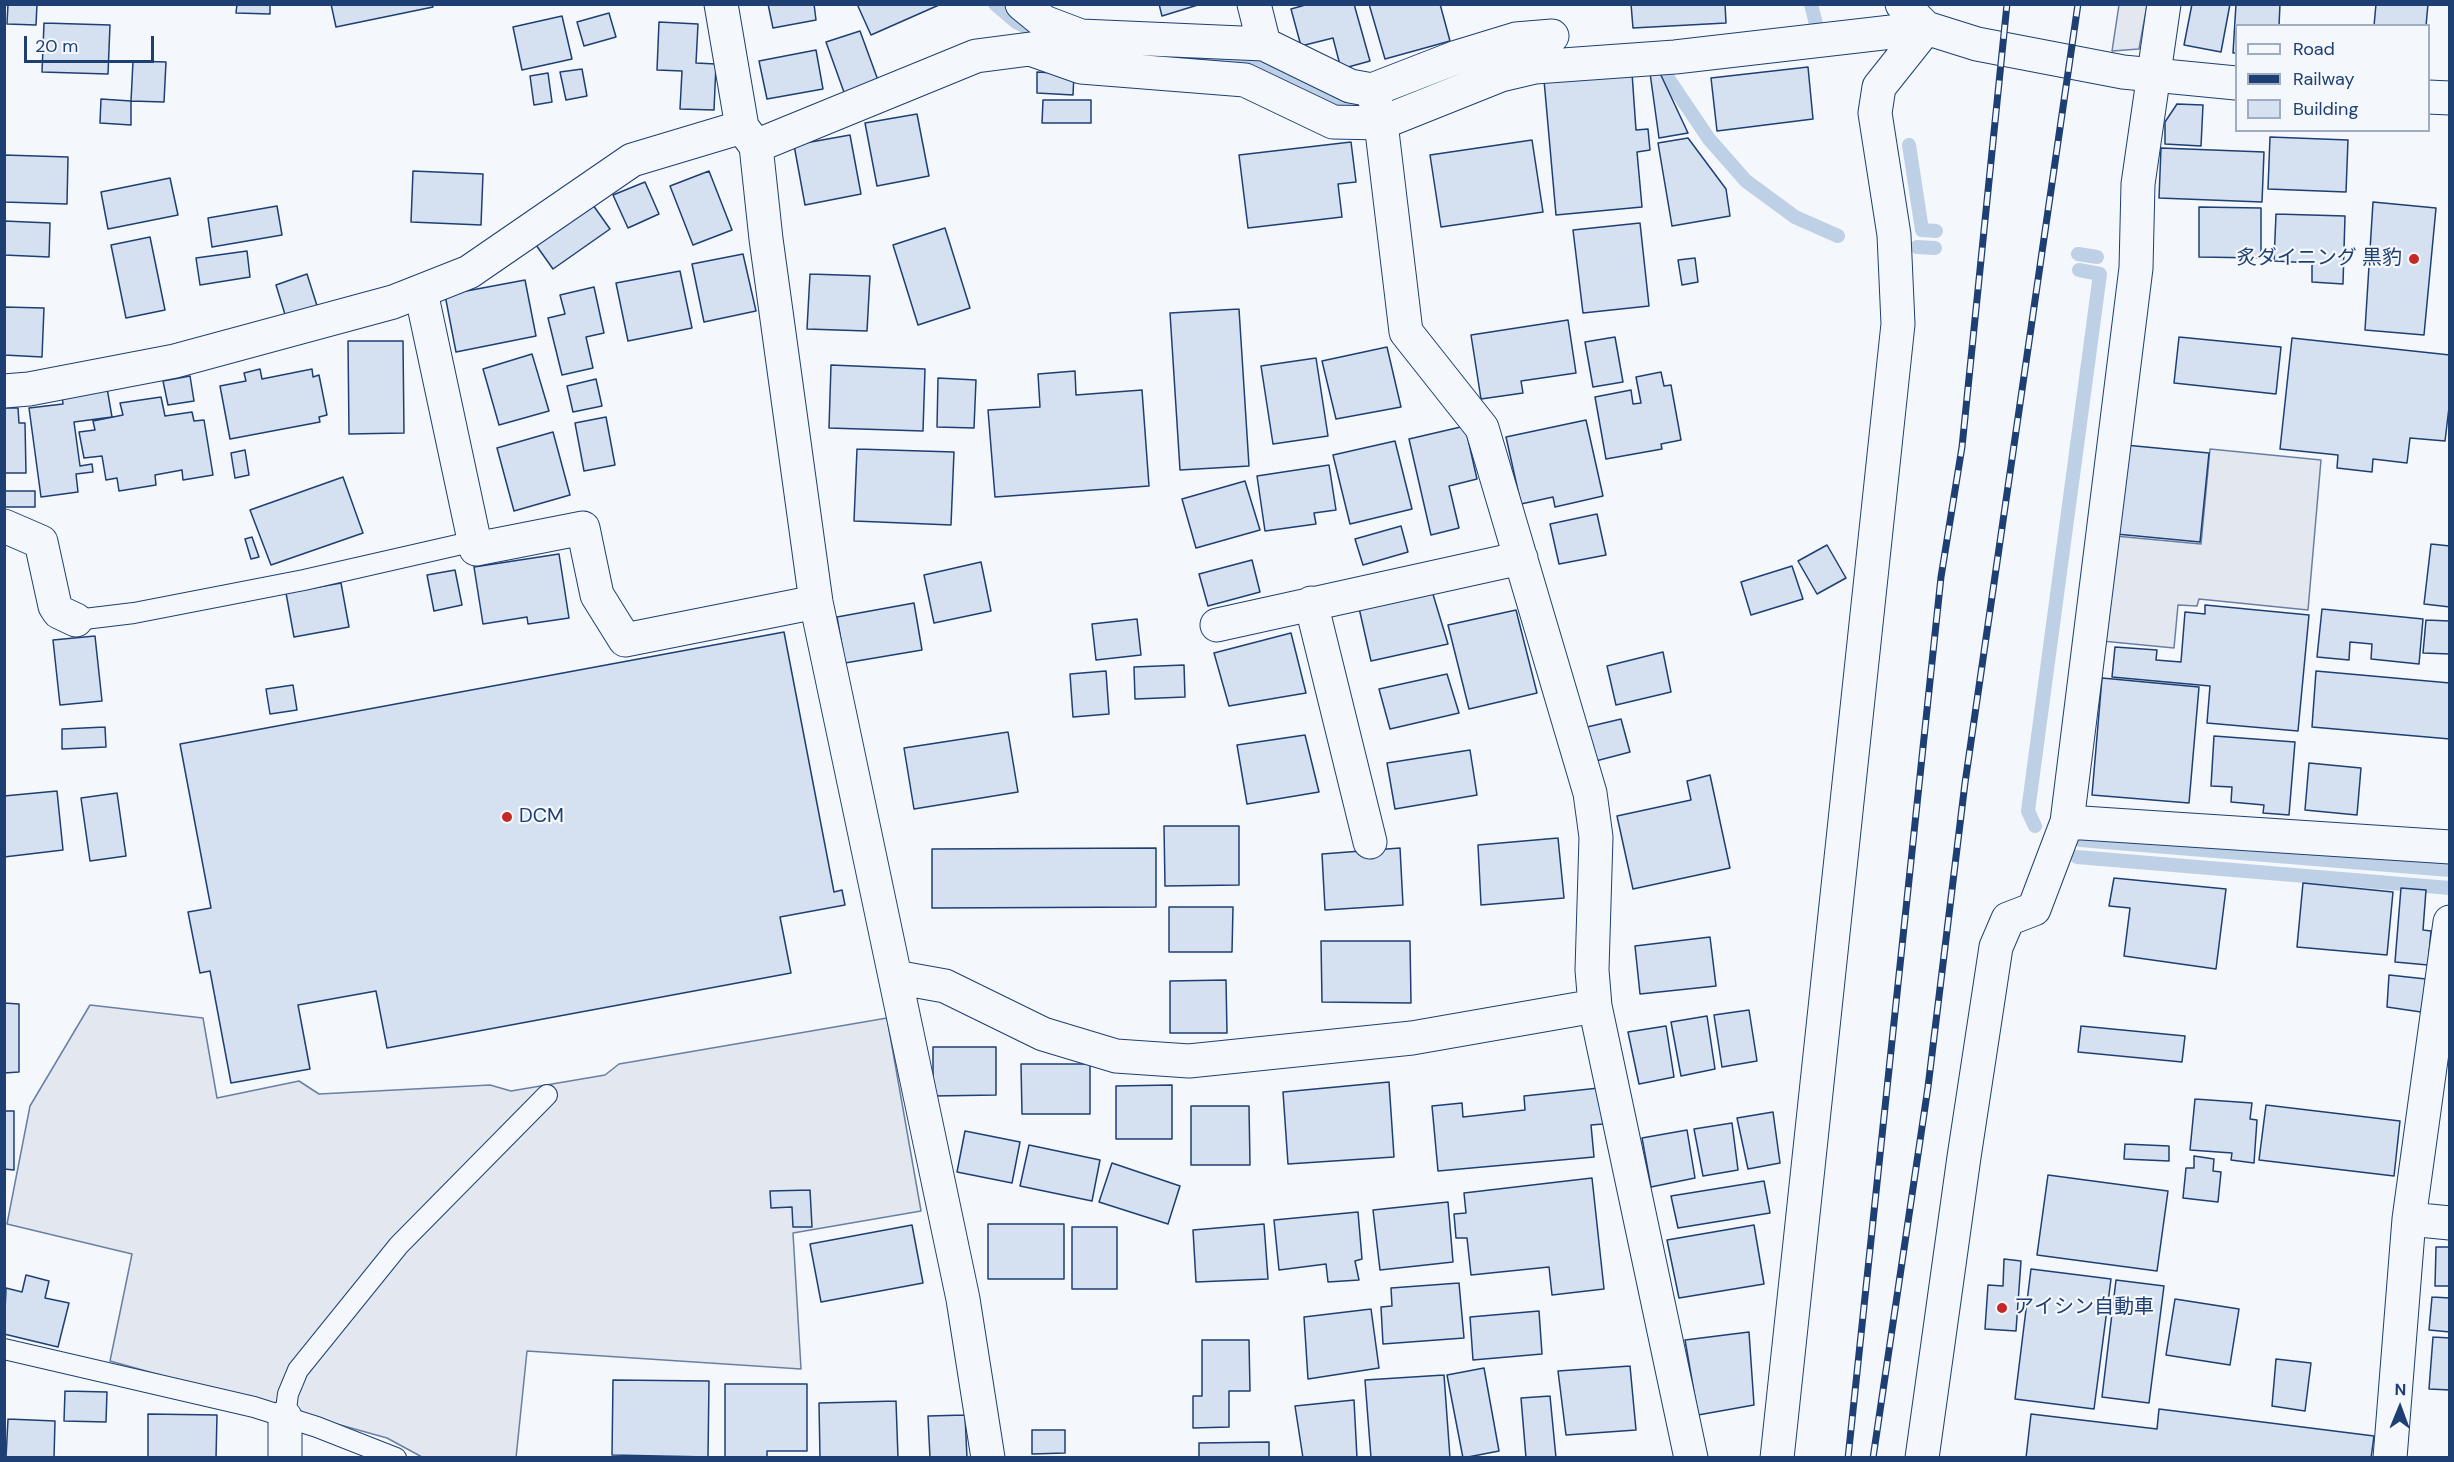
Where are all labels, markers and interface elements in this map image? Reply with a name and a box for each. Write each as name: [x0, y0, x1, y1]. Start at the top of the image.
scale bar: [27, 24, 158, 62]
legend: [2235, 24, 2430, 132]
text: 20 m: [35, 34, 78, 58]
text: Road: [2293, 37, 2335, 61]
text: Railway: [2293, 67, 2355, 91]
text: Building: [2293, 97, 2358, 121]
place label: 炙ダイニング 黒豹: [2237, 247, 2402, 271]
marker: 炙ダイニング 黒豹: [2407, 252, 2421, 266]
place label: DCM: [519, 805, 564, 829]
marker: DCM: [500, 810, 514, 824]
place label: アイシン自動車: [2014, 1296, 2154, 1320]
marker: アイシン自動車: [1995, 1301, 2009, 1315]
north arrow: [2370, 1378, 2430, 1438]
text: N: [2394, 1379, 2406, 1400]

